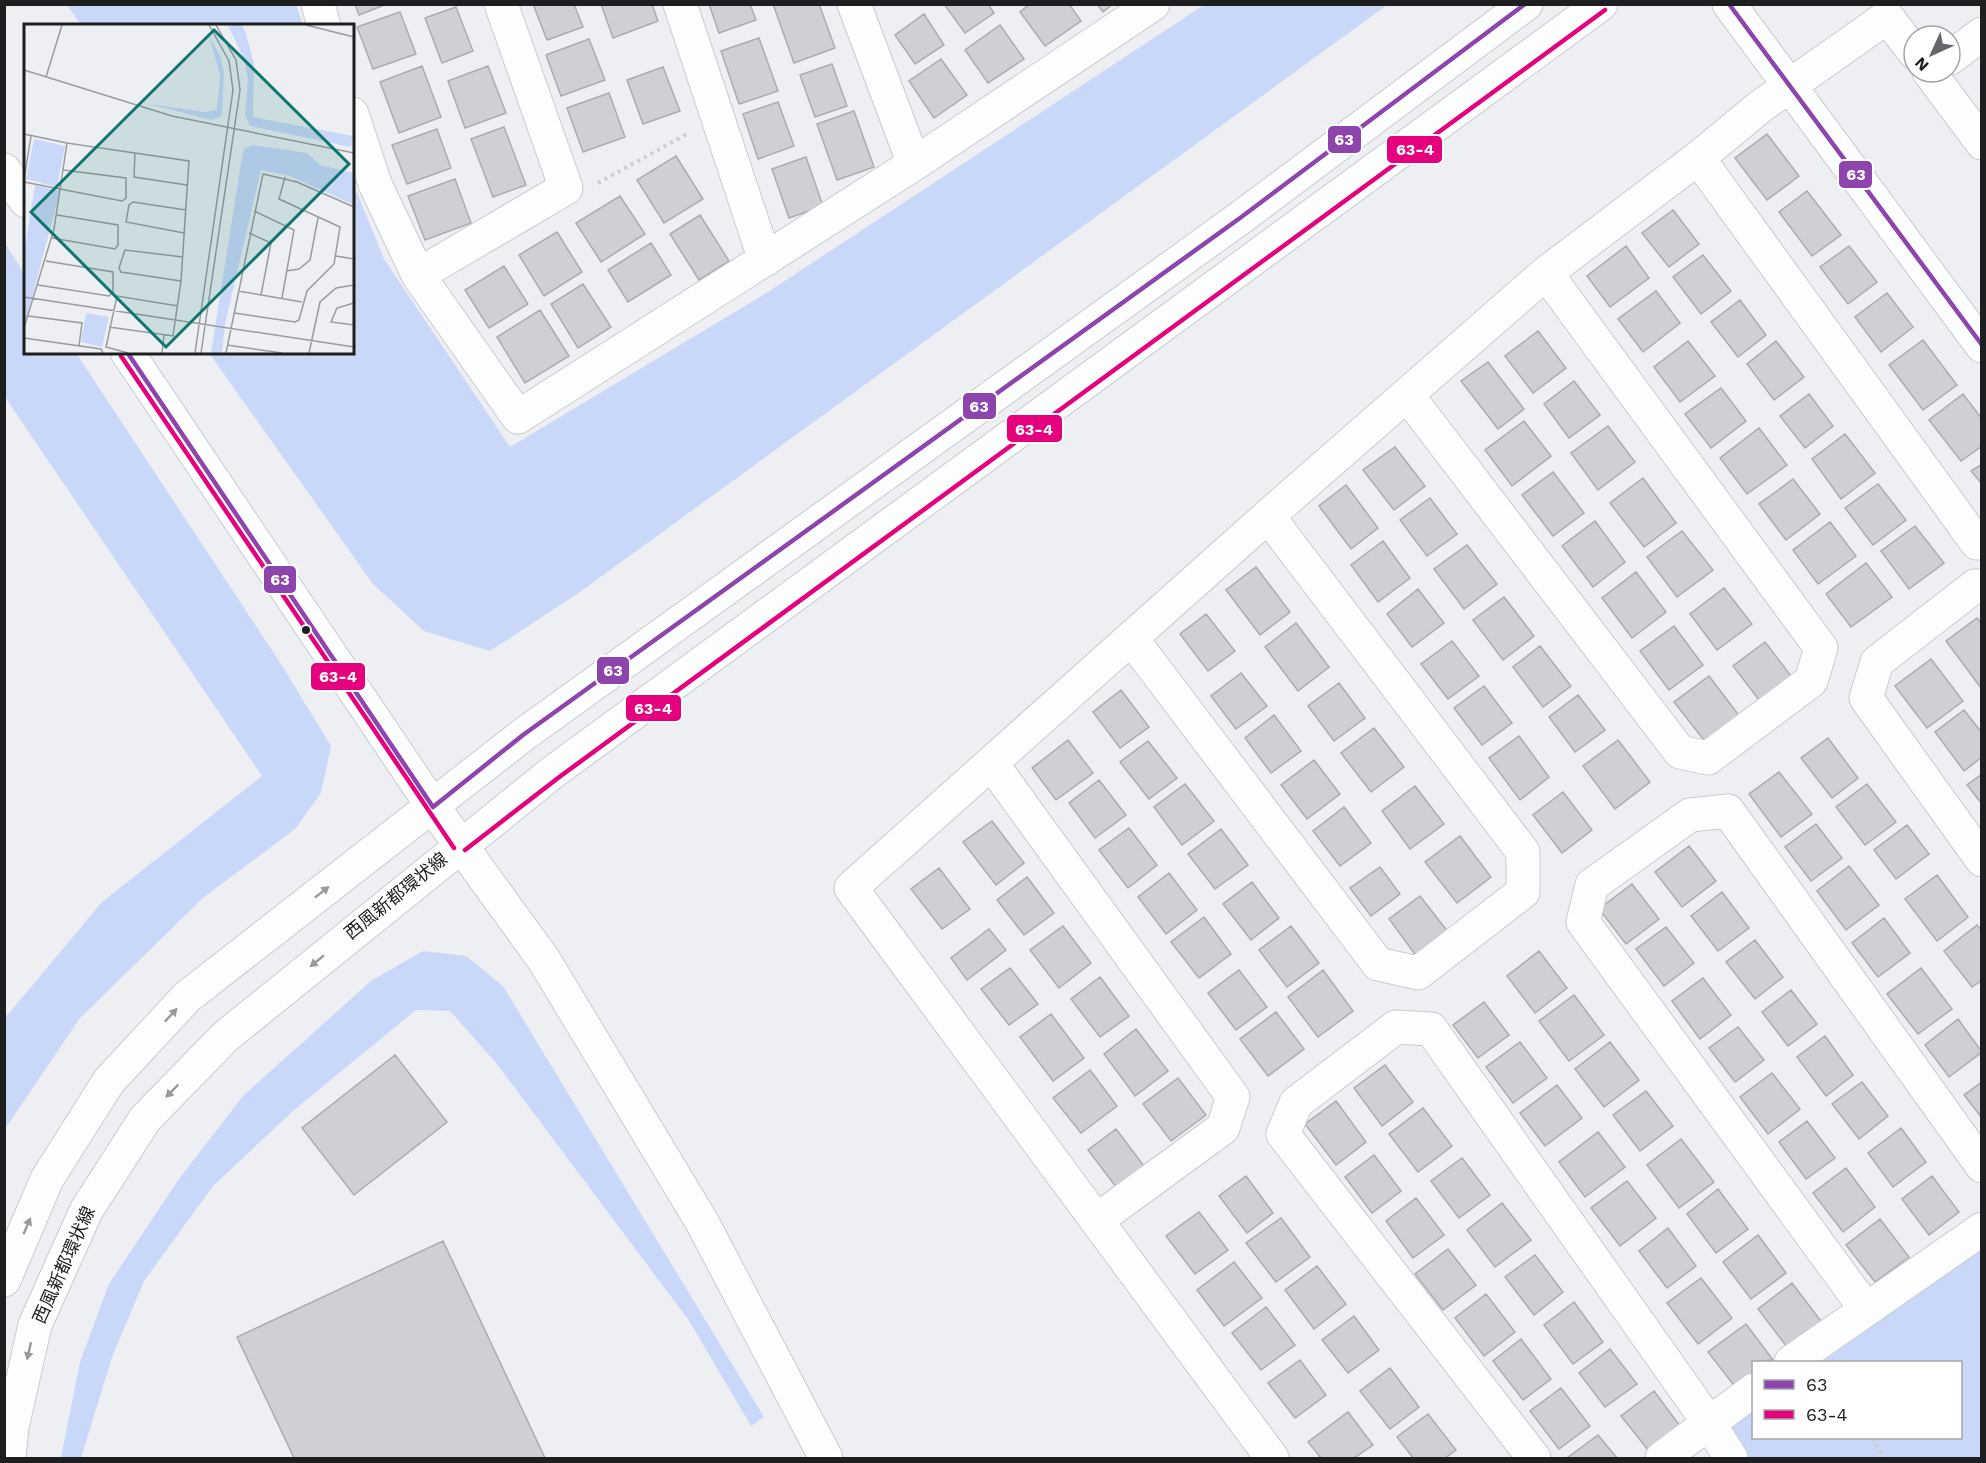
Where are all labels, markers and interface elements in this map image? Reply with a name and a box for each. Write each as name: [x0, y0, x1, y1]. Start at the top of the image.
inset map: [24, 24, 354, 354]
north arrow: [1902, 24, 1962, 84]
text: N: [1911, 53, 1933, 75]
line badge: 63: [1327, 125, 1362, 154]
text: 63: [1334, 130, 1354, 149]
line badge: 63-4: [1386, 135, 1443, 164]
text: 63-4: [1396, 140, 1434, 159]
line badge: 63: [1838, 160, 1873, 189]
text: 63: [1846, 165, 1866, 184]
line badge: 63: [962, 392, 997, 420]
text: 63: [969, 397, 989, 416]
line badge: 63-4: [1006, 414, 1063, 443]
text: 63-4: [1015, 420, 1053, 439]
line badge: 63: [263, 565, 297, 594]
text: 63: [270, 570, 290, 589]
unlabelled marker: [300, 624, 312, 636]
line badge: 63: [596, 656, 630, 685]
text: 63: [603, 661, 623, 680]
line badge: 63-4: [310, 662, 366, 691]
text: 63-4: [319, 667, 357, 686]
line badge: 63-4: [625, 694, 682, 722]
text: 63-4: [634, 699, 672, 718]
street label: 西風新都環状線: [340, 848, 451, 943]
one-way arrow: [314, 886, 330, 899]
one-way arrow: [309, 955, 325, 968]
one-way arrow: [164, 1008, 177, 1023]
one-way arrow: [165, 1083, 179, 1098]
street label: 西風新都環状線: [28, 1203, 99, 1327]
one-way arrow: [22, 1217, 32, 1235]
one-way arrow: [24, 1342, 34, 1361]
legend: [1752, 1361, 1962, 1439]
text: 63: [1806, 1374, 1827, 1395]
text: 63-4: [1806, 1404, 1848, 1425]

